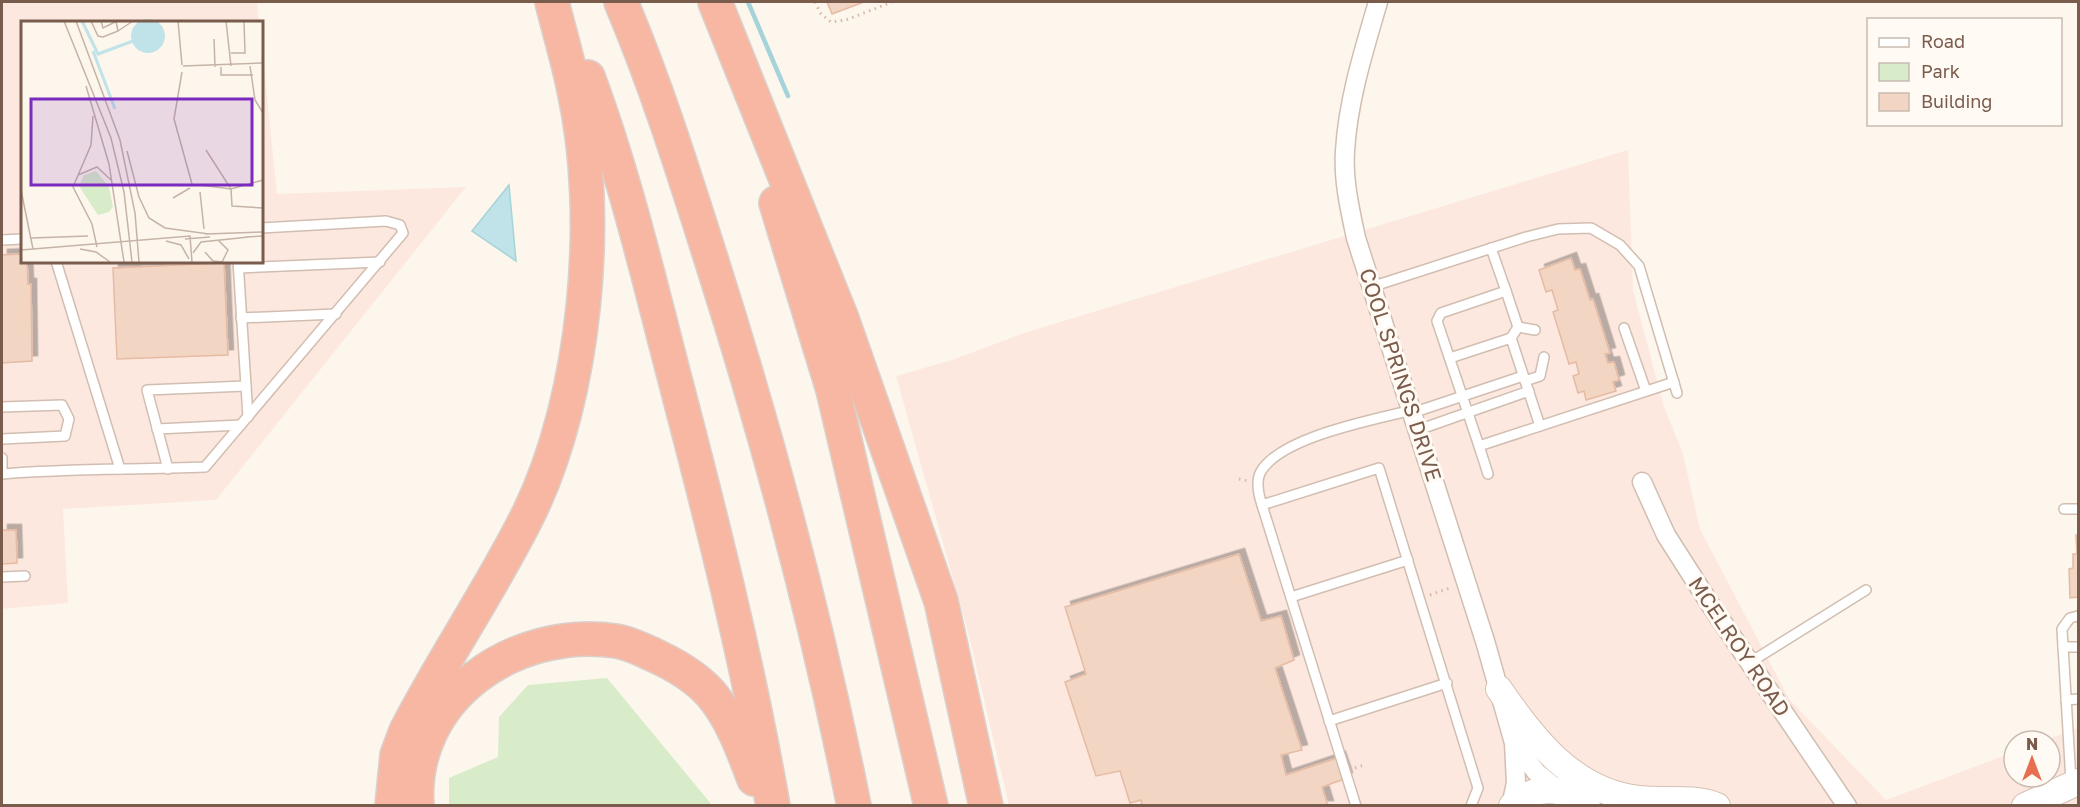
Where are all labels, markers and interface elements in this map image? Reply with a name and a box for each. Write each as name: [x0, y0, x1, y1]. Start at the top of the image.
legend: [1867, 18, 2062, 126]
inset map: [21, 21, 262, 262]
text: Road: [1921, 30, 1965, 52]
text: Park: [1921, 60, 1960, 82]
text: Building: [1921, 90, 1992, 112]
street label: COOL SPRINGS DRIVE: [1354, 265, 1448, 485]
street label: MCELROY ROAD: [1683, 572, 1796, 721]
north arrow: [2002, 729, 2062, 789]
text: N: [2026, 734, 2038, 754]

